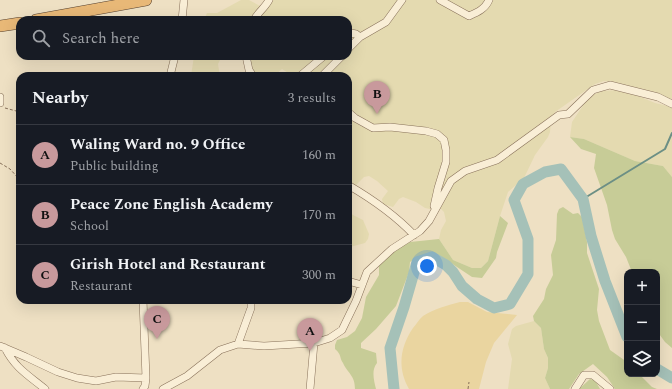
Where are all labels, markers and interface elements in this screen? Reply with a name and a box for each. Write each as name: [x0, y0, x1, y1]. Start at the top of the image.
search box: [16, 16, 352, 60]
icon: search: [30, 27, 52, 49]
text: Search here: [62, 27, 140, 50]
pin: B: [364, 81, 390, 114]
text: Nearby: [32, 85, 88, 111]
text: 3 results: [288, 88, 336, 108]
text: Waling Ward no. 9 Office: [70, 133, 245, 156]
text: A: [40, 145, 50, 165]
text: 160 m: [302, 145, 336, 165]
text: Public building: [70, 156, 159, 176]
text: Peace Zone English Academy: [70, 193, 273, 216]
text: B: [40, 205, 50, 225]
text: 170 m: [302, 205, 336, 225]
text: School: [70, 216, 109, 236]
text: Girish Hotel and Restaurant: [70, 253, 266, 276]
your location: [417, 256, 437, 276]
text: C: [40, 265, 50, 285]
text: 300 m: [302, 265, 336, 285]
map controls: [624, 269, 660, 377]
button: +: [624, 269, 660, 305]
text: Restaurant: [70, 276, 132, 296]
button: −: [624, 305, 660, 341]
pin: C: [144, 306, 170, 339]
pin: A: [297, 318, 323, 351]
button: layers: [624, 341, 660, 377]

